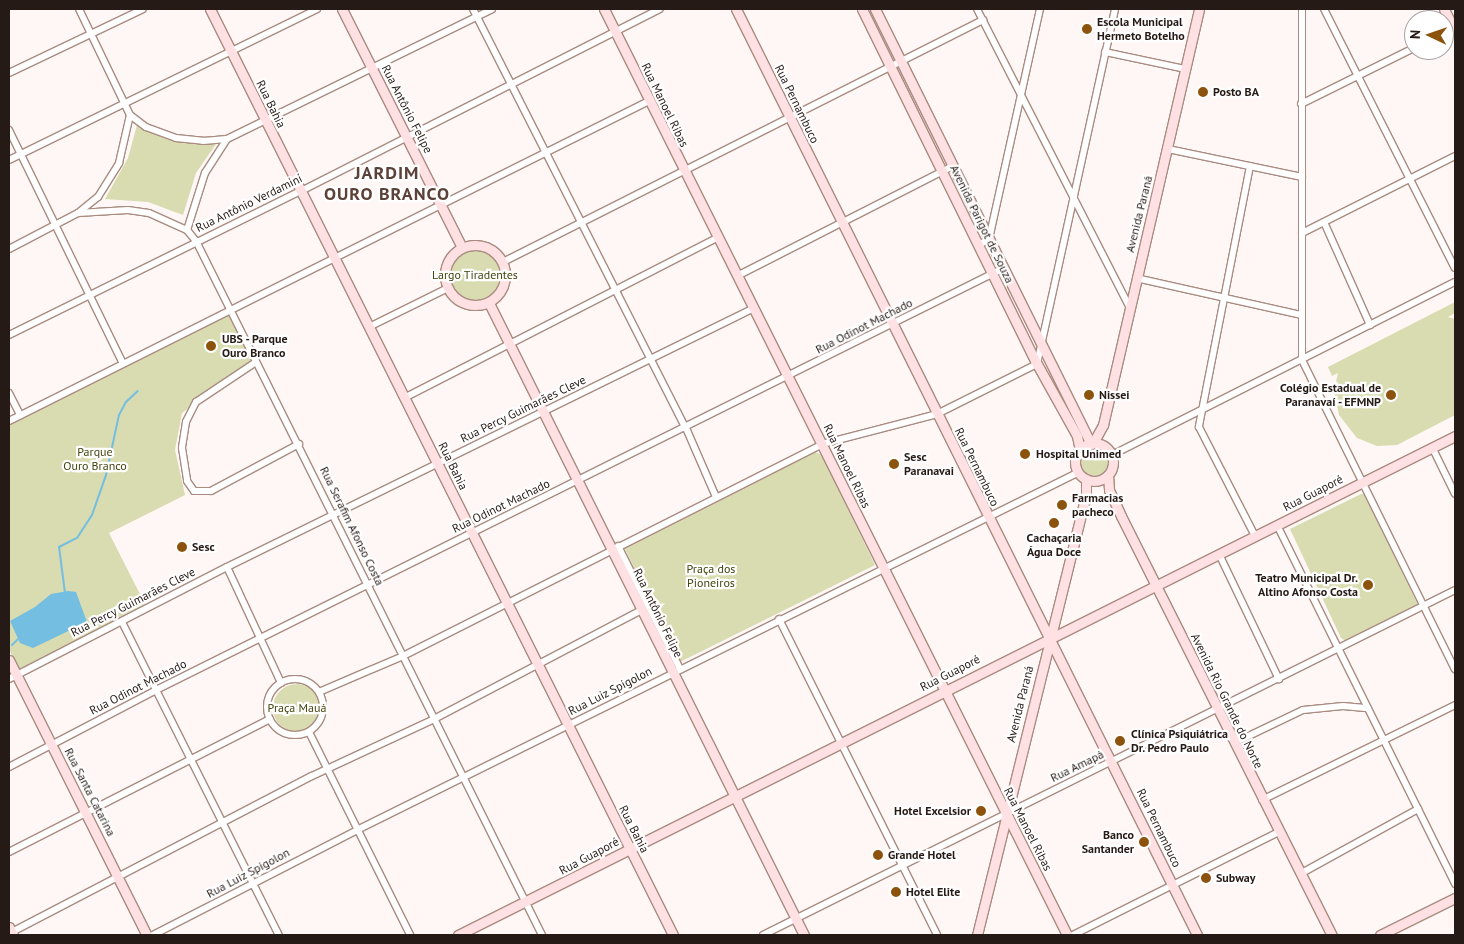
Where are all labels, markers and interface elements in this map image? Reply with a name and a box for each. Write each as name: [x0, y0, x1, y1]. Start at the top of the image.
north arrow: [1404, 10, 1454, 60]
place label: Escola Municipal Hermeto Botelho: [1097, 15, 1185, 43]
marker: Escola Municipal Hermeto Botelho: [1081, 23, 1093, 35]
text: N: [1406, 29, 1424, 39]
street label: Rua Manoel Ribas: [638, 61, 692, 149]
street label: Rua Antônio Felipe: [378, 62, 436, 156]
street label: Rua Pernambuco: [772, 62, 822, 146]
street label: Rua Bahia: [253, 78, 289, 130]
place label: Posto BA: [1213, 85, 1259, 99]
marker: Posto BA: [1197, 86, 1209, 98]
district label: JARDIM OURO BRANCO: [322, 163, 452, 205]
street label: Avenida Parigot de Souza: [947, 163, 1017, 285]
street label: Rua Antônio Verdamini: [193, 171, 305, 235]
street label: Avenida Paraná: [1123, 174, 1155, 254]
park label: Largo Tiradentes: [432, 268, 518, 282]
street label: Rua Odinot Machado: [813, 295, 915, 357]
place label: UBS - Parque Ouro Branco: [222, 332, 289, 360]
marker: UBS - Parque Ouro Branco: [204, 339, 218, 353]
street label: Rua Percy Guimarães Cleve: [458, 372, 588, 446]
place label: Colégio Estadual de Paranavaí - EFMNP: [1280, 381, 1381, 409]
place label: Nissei: [1099, 388, 1130, 402]
marker: Nissei: [1083, 389, 1095, 401]
marker: Colégio Estadual de Paranavaí - EFMNP: [1385, 389, 1397, 401]
street label: Rua Manoel Ribas: [820, 422, 874, 510]
street label: Rua Pernambuco: [952, 425, 1002, 509]
street label: Rua Bahia: [435, 440, 471, 492]
park label: Parque Ouro Branco: [63, 445, 127, 473]
marker: Hospital Unimed: [1018, 447, 1032, 461]
place label: Hospital Unimed: [1036, 447, 1121, 461]
place label: Sesc Paranavai: [904, 450, 954, 478]
marker: Sesc Paranavai: [888, 458, 900, 470]
street label: Rua Serafim Afonso Costa: [317, 464, 387, 588]
street label: Rua Guaporé: [1281, 472, 1345, 514]
street label: Rua Odinot Machado: [450, 476, 552, 536]
place label: Farmacias pacheco: [1072, 491, 1123, 519]
marker: Farmacias pacheco: [1056, 499, 1068, 511]
marker: Cachaçaria Água Doce: [1048, 517, 1060, 529]
place label: Cachaçaria Água Doce: [1027, 531, 1081, 559]
place label: Sesc: [192, 540, 215, 554]
marker: Sesc: [176, 541, 188, 553]
park label: Praça dos Pioneiros: [687, 562, 735, 590]
street label: Rua Percy Guimarães Cleve: [68, 564, 198, 640]
street label: Rua Antônio Felipe: [630, 566, 686, 660]
place label: Teatro Municipal Dr. Altino Afonso Costa: [1255, 571, 1358, 599]
marker: Teatro Municipal Dr. Altino Afonso Costa: [1362, 579, 1374, 591]
street label: Avenida Rio Grande do Norte: [1188, 631, 1266, 771]
street label: Rua Guaporé: [918, 652, 982, 694]
street label: Rua Odinot Machado: [87, 656, 189, 718]
street label: Rua Luiz Spigolon: [566, 664, 654, 718]
street label: Avenida Paraná: [1004, 664, 1036, 744]
park label: Praça Mauá: [268, 701, 326, 715]
place label: Clínica Psiquiátrica Dr. Pedro Paulo: [1131, 727, 1228, 755]
marker: Clínica Psiquiátrica Dr. Pedro Paulo: [1113, 734, 1127, 748]
street label: Rua Santa Catarina: [62, 745, 118, 839]
street label: Rua Amapá: [1048, 747, 1106, 785]
street label: Rua Manoel Ribas: [1001, 785, 1055, 873]
street label: Rua Pernambuco: [1134, 786, 1184, 870]
street label: Rua Bahia: [616, 803, 652, 855]
place label: Hotel Excelsior: [894, 804, 971, 818]
marker: Hotel Excelsior: [975, 805, 987, 817]
place label: Banco Santander: [1082, 828, 1134, 856]
street label: Rua Guaporé: [557, 834, 621, 878]
marker: Banco Santander: [1138, 836, 1150, 848]
street label: Rua Luiz Spigolon: [204, 845, 292, 901]
place label: Grande Hotel: [888, 848, 956, 862]
marker: Grande Hotel: [872, 849, 884, 861]
place label: Subway: [1216, 871, 1255, 885]
marker: Subway: [1200, 872, 1212, 884]
place label: Hotel Elite: [906, 885, 960, 899]
marker: Hotel Elite: [890, 886, 902, 898]

